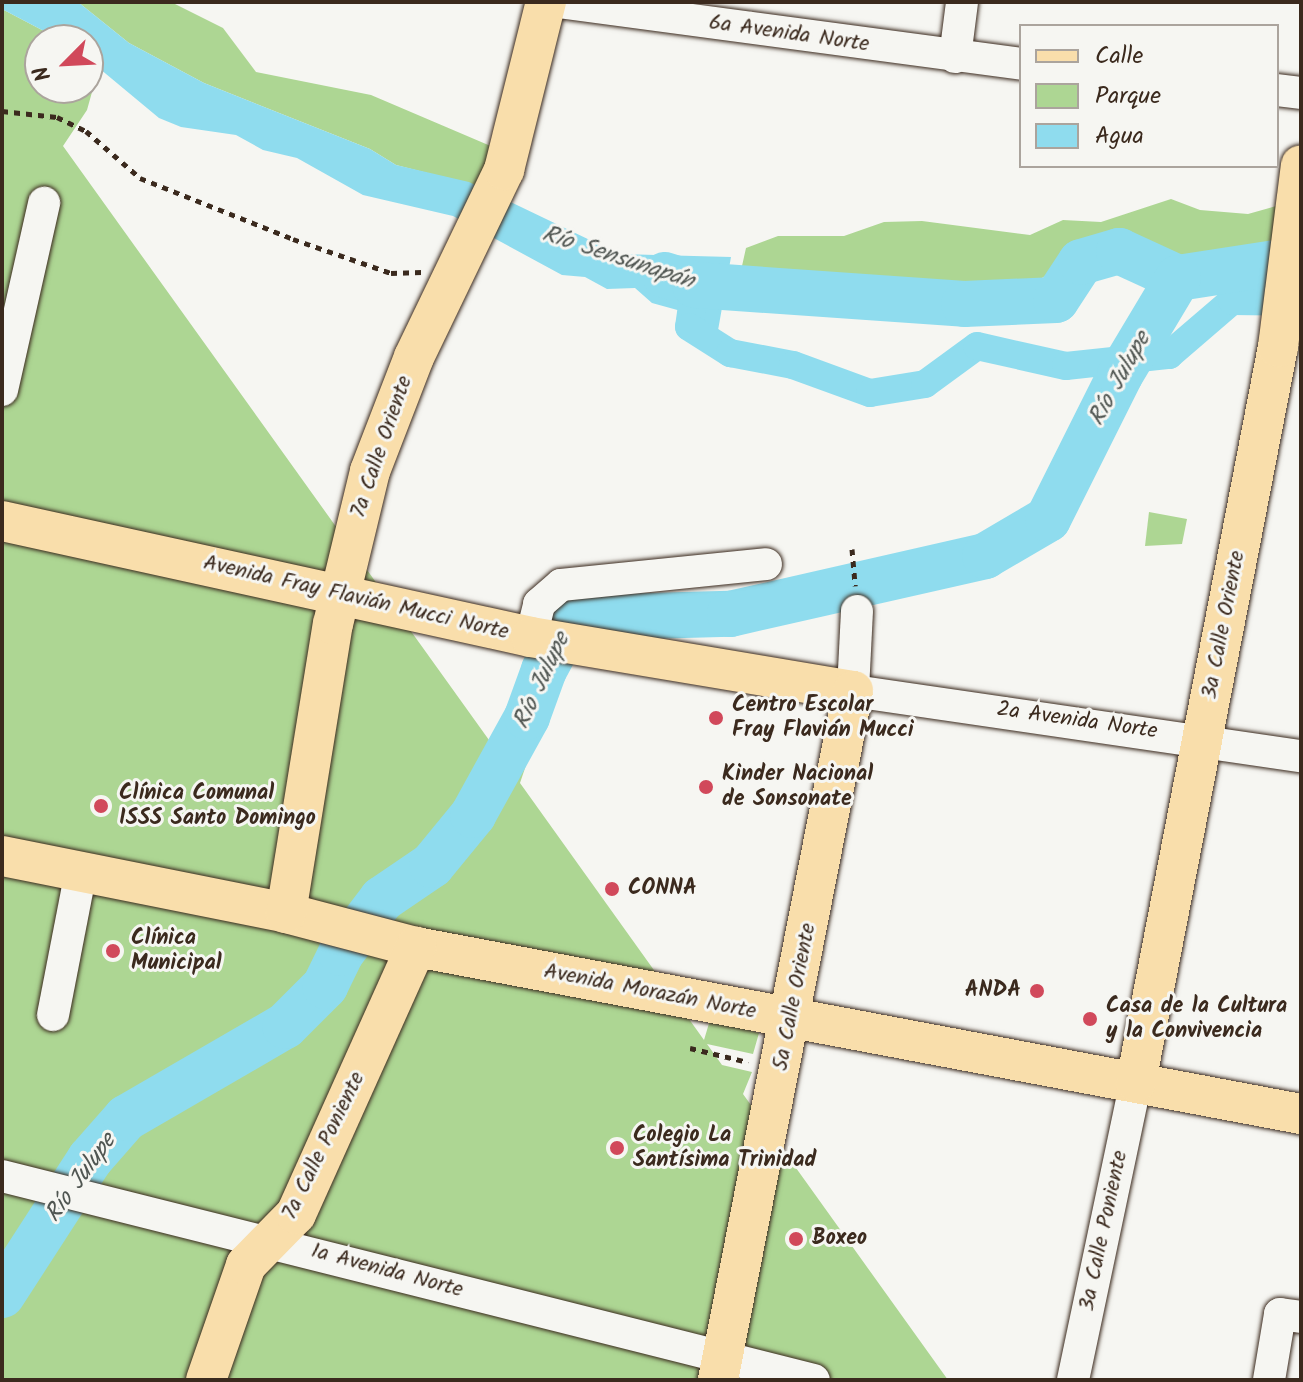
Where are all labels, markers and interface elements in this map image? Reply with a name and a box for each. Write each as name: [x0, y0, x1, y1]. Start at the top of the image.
street label: 6a Avenida Norte: [707, 10, 871, 58]
north arrow: [24, 24, 104, 104]
legend: [1019, 24, 1279, 168]
text: Calle: [1095, 37, 1143, 76]
text: N: [25, 60, 62, 87]
text: Parque: [1095, 77, 1161, 116]
text: Agua: [1095, 117, 1144, 156]
water label: Río Sensunapán: [538, 220, 698, 296]
water label: Río Julupe: [1083, 327, 1157, 431]
street label: 7a Calle Oriente: [345, 373, 419, 521]
street label: 3a Calle Oriente: [1197, 548, 1251, 702]
street label: Avenida Fray Flavián Mucci Norte: [201, 550, 511, 646]
water label: Río Julupe: [507, 628, 577, 734]
place label: Centro Escolar Fray Flavián Mucci: [732, 692, 914, 744]
street label: 2a Avenida Norte: [995, 697, 1159, 745]
marker: Centro Escolar Fray Flavián Mucci: [707, 709, 725, 727]
place label: Kinder Nacional de Sonsonate: [722, 761, 873, 812]
marker: Kinder Nacional de Sonsonate: [697, 778, 715, 796]
place label: Clínica Comunal ISSS Santo Domingo: [119, 780, 316, 832]
marker: Clínica Comunal ISSS Santo Domingo: [90, 795, 112, 817]
place label: CONNA: [628, 876, 697, 902]
marker: CONNA: [603, 880, 621, 898]
street label: 5a Calle Oriente: [768, 921, 822, 1073]
place label: Clínica Municipal: [131, 925, 222, 976]
marker: Clínica Municipal: [102, 940, 124, 962]
street label: Avenida Morazán Norte: [542, 958, 758, 1026]
place label: ANDA: [965, 978, 1021, 1004]
marker: ANDA: [1028, 982, 1046, 1000]
place label: Casa de la Cultura y la Convivencia: [1106, 993, 1287, 1044]
marker: Casa de la Cultura y la Convivencia: [1081, 1010, 1099, 1028]
street label: 7a Calle Poniente: [277, 1068, 371, 1224]
place label: Colegio La Santísima Trinidad: [633, 1122, 816, 1174]
water label: Río Julupe: [39, 1128, 123, 1228]
marker: Colegio La Santísima Trinidad: [608, 1139, 626, 1157]
street label: 3a Calle Poniente: [1074, 1148, 1134, 1314]
place label: Boxeo: [812, 1226, 867, 1252]
marker: Boxeo: [787, 1230, 805, 1248]
street label: 1a Avenida Norte: [308, 1238, 466, 1304]

